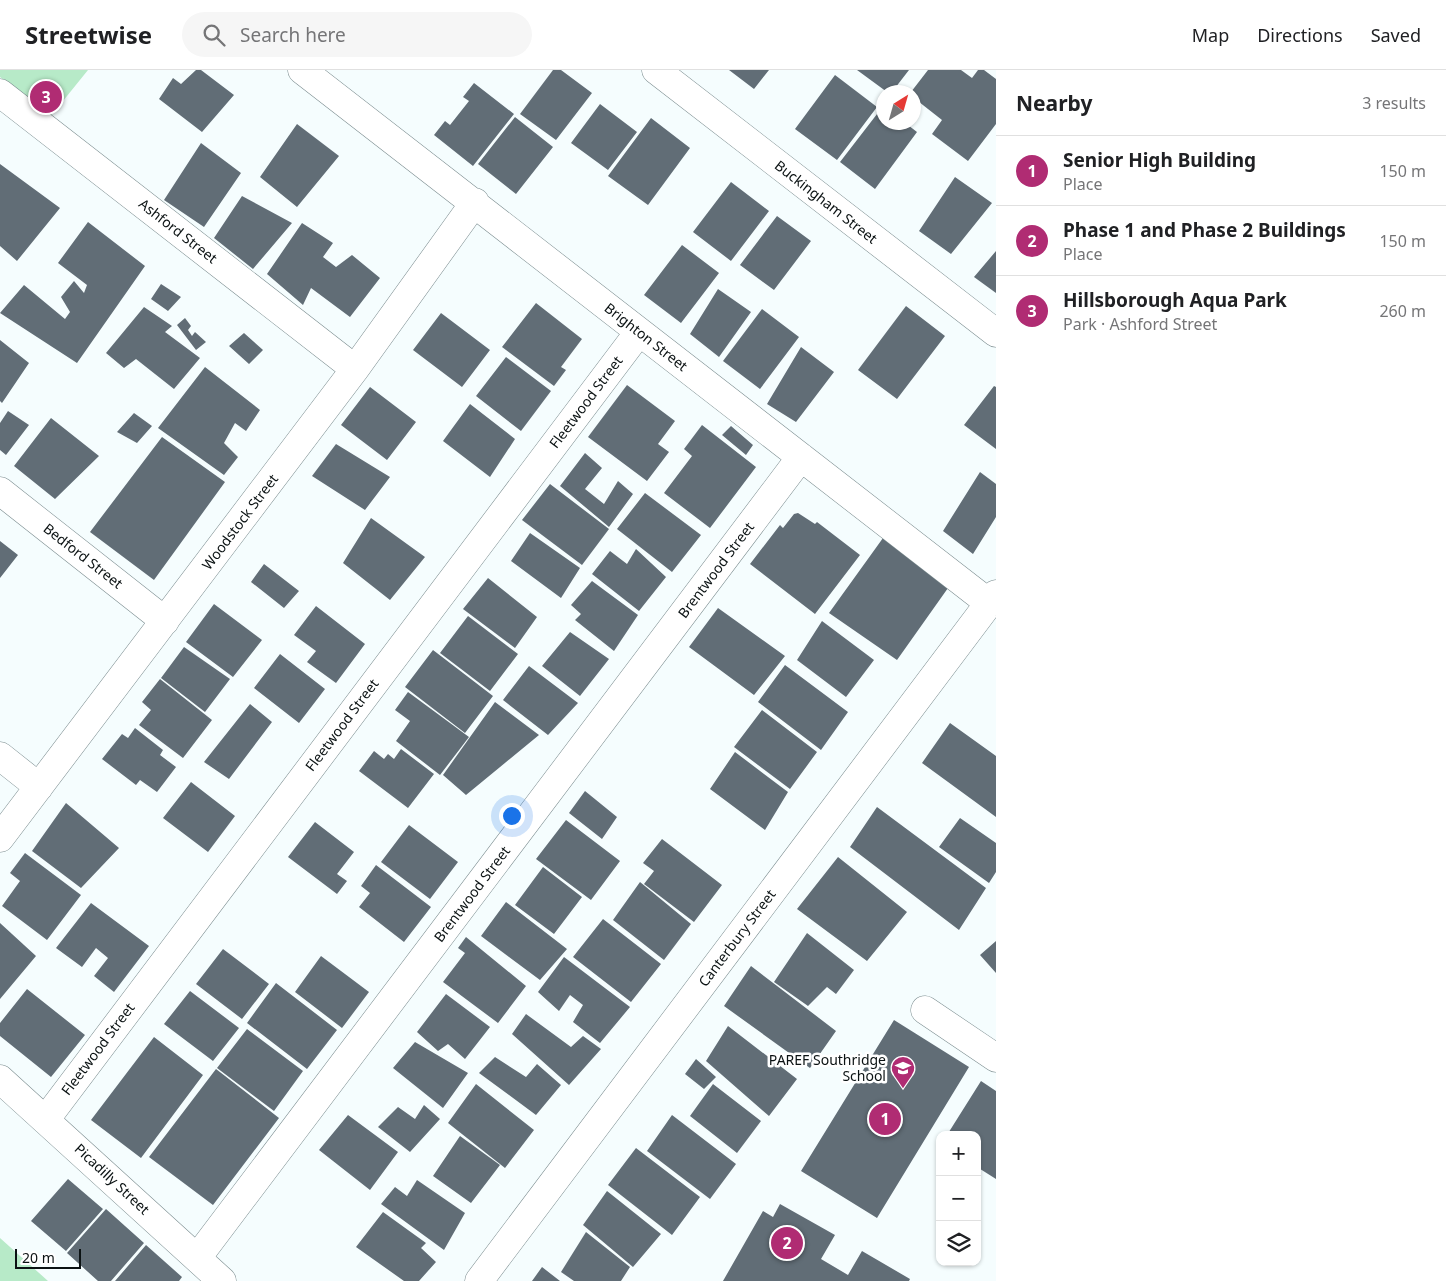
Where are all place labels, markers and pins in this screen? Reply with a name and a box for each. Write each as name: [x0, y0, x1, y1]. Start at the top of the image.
pin: 3: [30, 78, 62, 116]
place label: PAREF Southridge School: [769, 1050, 886, 1085]
school or university icon: PAREF Southridge School: [890, 1055, 916, 1089]
pin: 1: [869, 1100, 901, 1138]
pin: 2: [771, 1224, 803, 1262]

